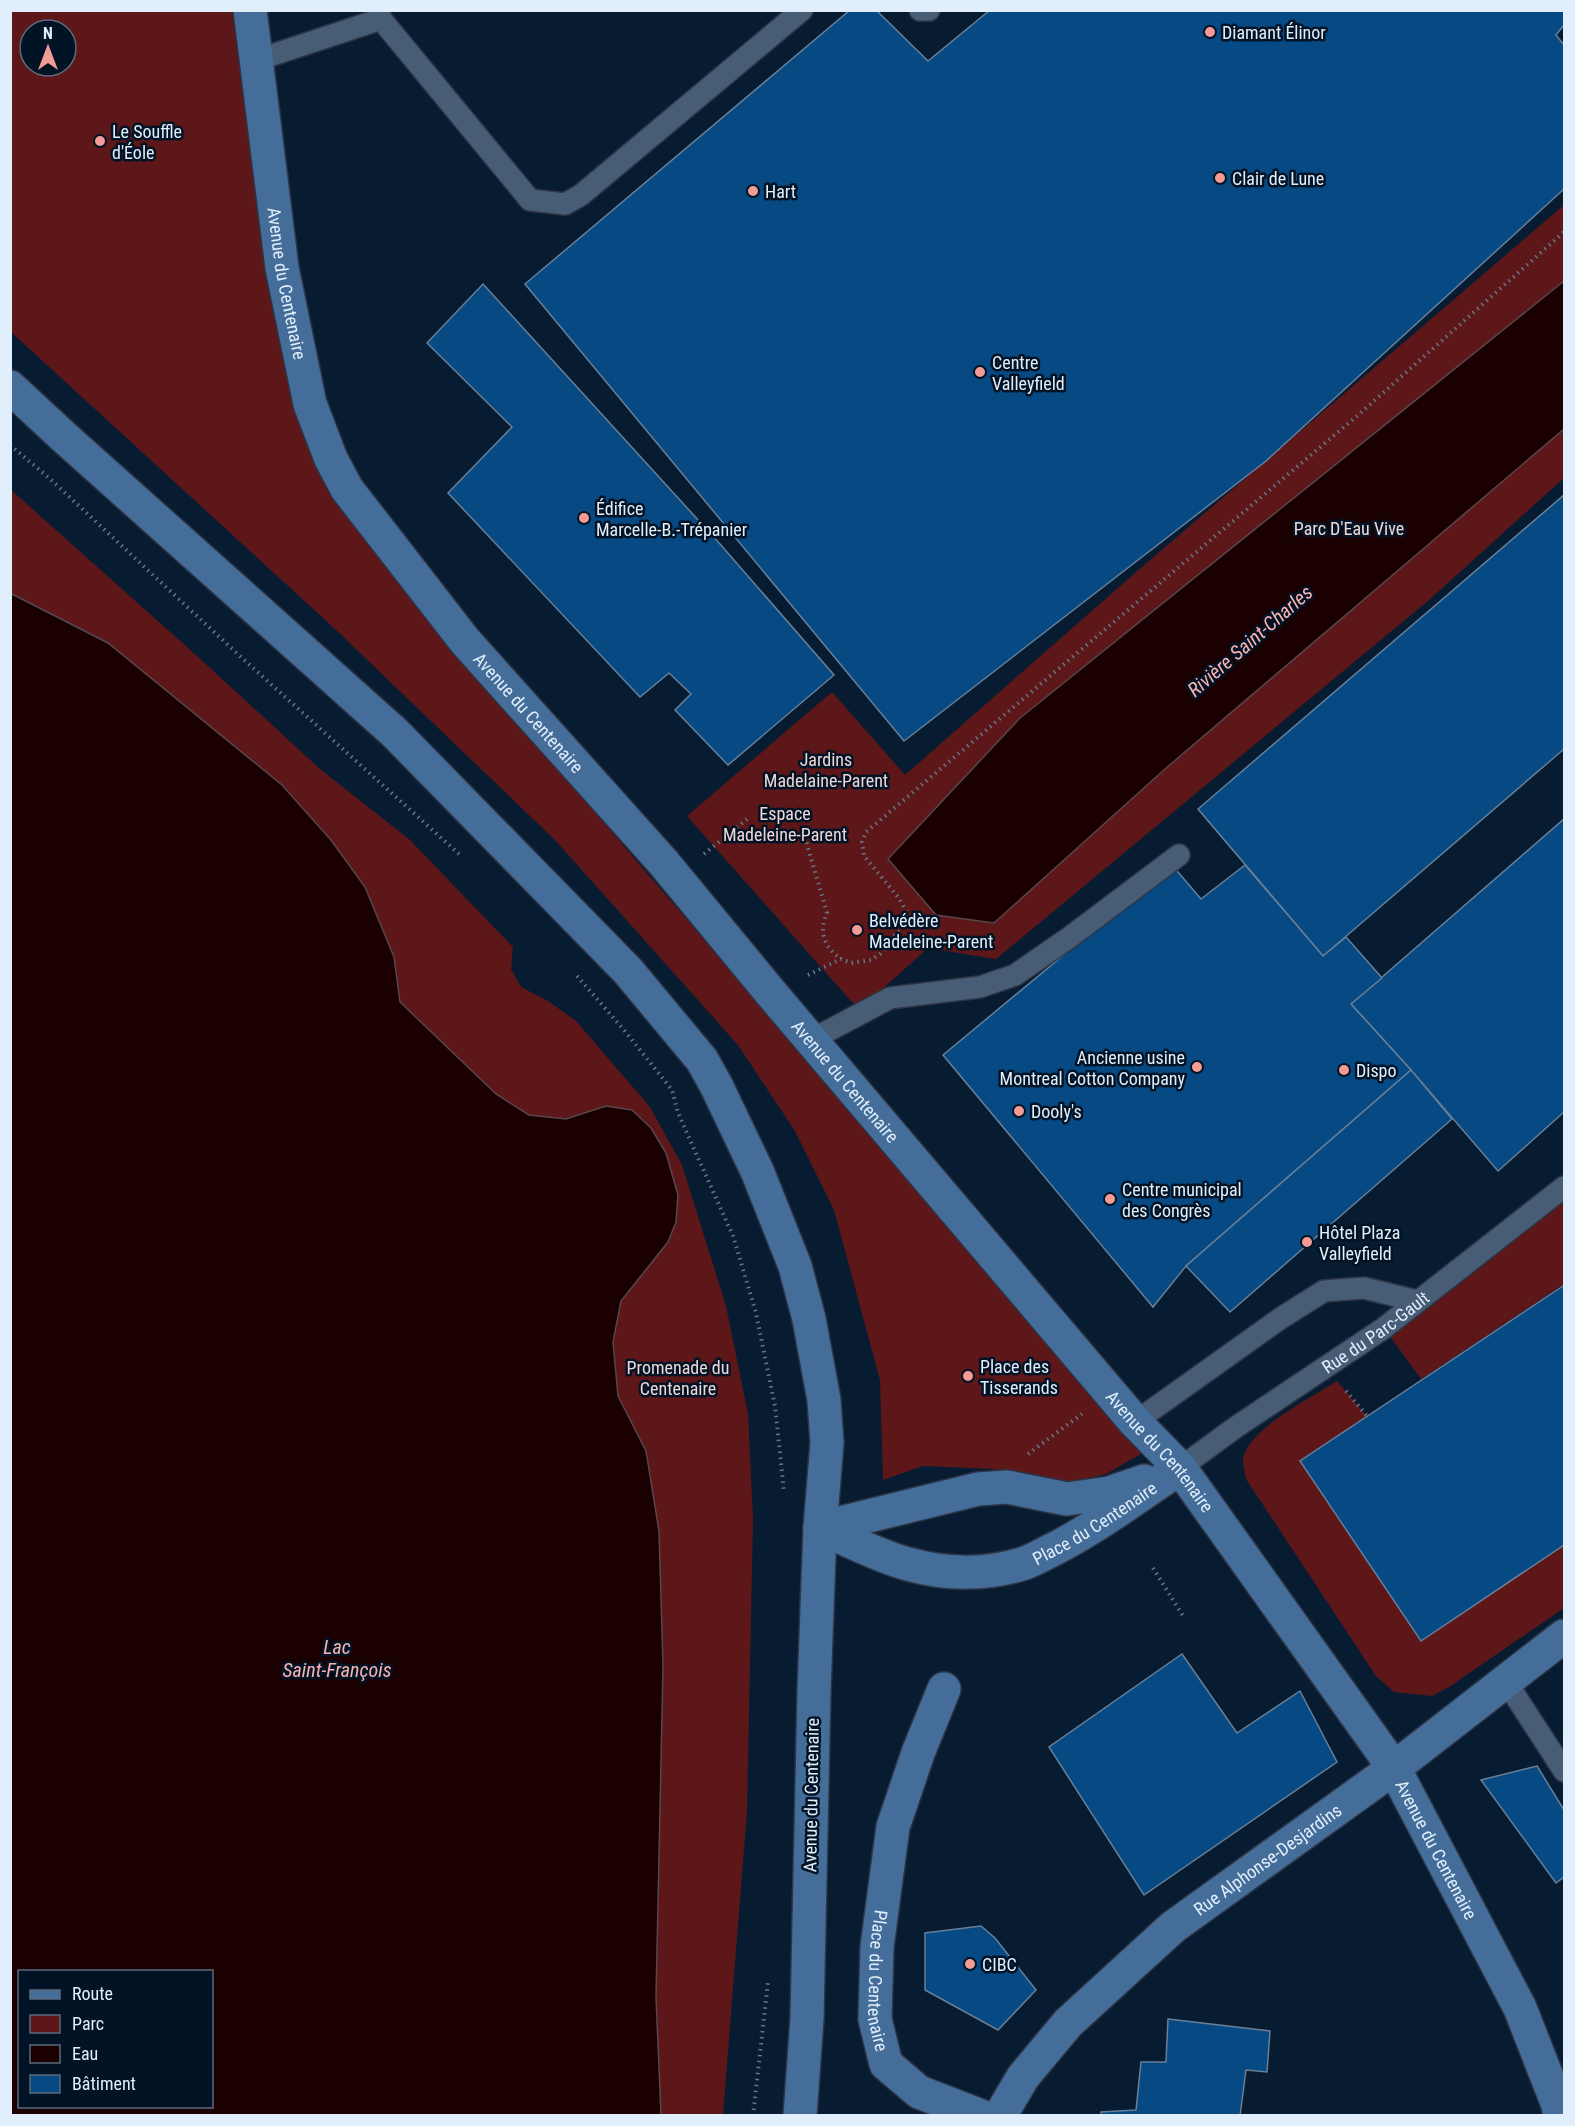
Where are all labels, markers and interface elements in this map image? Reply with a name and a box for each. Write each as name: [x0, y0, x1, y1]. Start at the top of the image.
north arrow: [18, 18, 78, 78]
place label: Diamant Élinor: [1222, 22, 1326, 43]
text: N: [43, 24, 53, 43]
marker: Diamant Élinor: [1203, 25, 1217, 39]
place label: Le Souffle d'Éole: [112, 121, 182, 163]
marker: Le Souffle d'Éole: [93, 134, 107, 148]
place label: Clair de Lune: [1232, 168, 1324, 189]
marker: Clair de Lune: [1213, 171, 1227, 185]
place label: Hart: [765, 181, 796, 202]
marker: Hart: [746, 184, 760, 198]
street label: Avenue du Centenaire: [264, 206, 311, 361]
place label: Centre Valleyfield: [992, 352, 1065, 394]
marker: Centre Valleyfield: [973, 365, 987, 379]
place label: Édifice Marcelle-B.-Trépanier: [596, 498, 748, 540]
marker: Édifice Marcelle-B.-Trépanier: [577, 511, 591, 525]
park label: Parc D'Eau Vive: [1294, 518, 1404, 539]
water label: Rivière Saint-Charles: [1183, 580, 1317, 702]
street label: Avenue du Centenaire: [470, 648, 588, 777]
park label: Jardins Madelaine-Parent: [764, 749, 888, 791]
park label: Espace Madeleine-Parent: [723, 803, 847, 845]
place label: Belvédère Madeleine-Parent: [869, 910, 993, 952]
marker: Belvédère Madeleine-Parent: [850, 923, 864, 937]
street label: Avenue du Centenaire: [788, 1015, 904, 1147]
place label: Ancienne usine Montreal Cotton Company: [1000, 1047, 1185, 1089]
marker: Ancienne usine Montreal Cotton Company: [1190, 1060, 1204, 1074]
place label: Dispo: [1356, 1060, 1397, 1081]
marker: Dispo: [1337, 1063, 1351, 1077]
place label: Dooly's: [1031, 1101, 1082, 1122]
marker: Dooly's: [1012, 1104, 1026, 1118]
place label: Centre municipal des Congrès: [1122, 1179, 1242, 1221]
marker: Centre municipal des Congrès: [1103, 1192, 1117, 1206]
place label: Hôtel Plaza Valleyfield: [1319, 1222, 1400, 1264]
marker: Hôtel Plaza Valleyfield: [1300, 1235, 1314, 1249]
street label: Rue du Parc-Gault: [1318, 1287, 1433, 1377]
place label: Place des Tisserands: [980, 1356, 1058, 1398]
park label: Promenade du Centenaire: [627, 1357, 729, 1399]
marker: Place des Tisserands: [961, 1369, 975, 1383]
street label: Avenue du Centenaire: [1102, 1386, 1218, 1516]
street label: Place du Centenaire: [1029, 1477, 1160, 1569]
water label: Lac Saint-François: [282, 1635, 392, 1682]
street label: Avenue du Centenaire: [799, 1718, 823, 1872]
street label: Avenue du Centenaire: [1392, 1776, 1482, 1922]
street label: Rue Alphonse-Desjardins: [1189, 1799, 1345, 1919]
street label: Place du Centenaire: [864, 1909, 893, 2053]
place label: CIBC: [982, 1954, 1017, 1975]
marker: CIBC: [963, 1957, 977, 1971]
legend: [18, 1970, 213, 2108]
text: Route: [72, 1983, 113, 2004]
text: Parc: [72, 2013, 104, 2034]
text: Eau: [72, 2043, 98, 2064]
text: Bâtiment: [72, 2073, 136, 2094]

